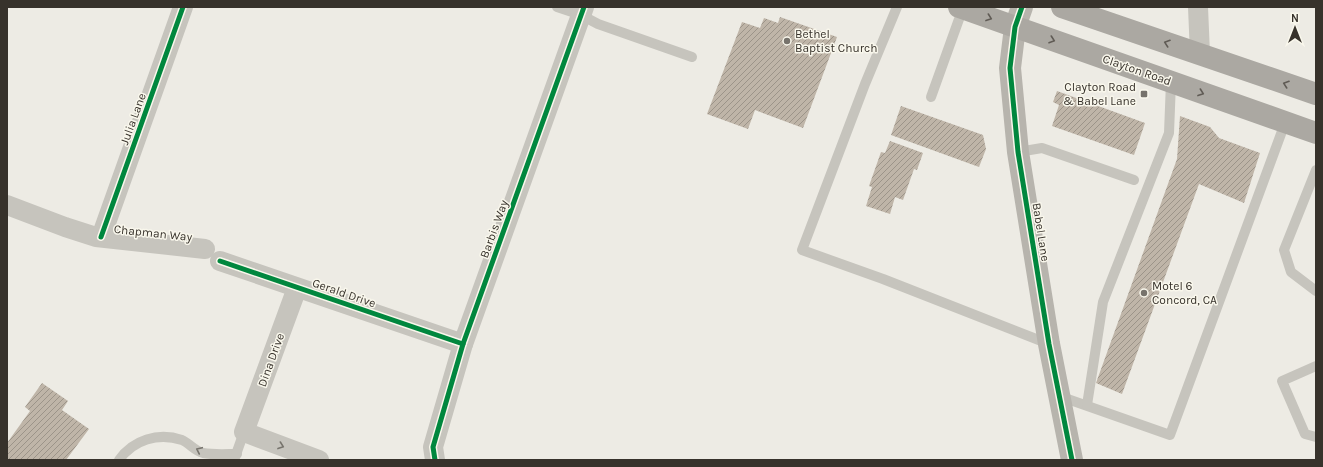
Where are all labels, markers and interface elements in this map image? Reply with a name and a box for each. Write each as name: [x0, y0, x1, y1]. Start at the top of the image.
north arrow: [1275, 8, 1315, 48]
text: N: [1291, 12, 1299, 25]
one-way arrow: [985, 13, 992, 21]
place label: Bethel Baptist Church: [795, 27, 877, 55]
one-way arrow: [1048, 35, 1055, 44]
marker: Bethel Baptist Church: [782, 36, 792, 46]
one-way arrow: [1163, 39, 1170, 48]
street label: Clayton Road: [1101, 52, 1173, 88]
place label: Clayton Road & Babel Lane: [1063, 80, 1136, 108]
one-way arrow: [1283, 80, 1290, 89]
one-way arrow: [1197, 88, 1204, 96]
marker: Clayton Road & Babel Lane: [1139, 89, 1149, 99]
street label: Julia Lane: [117, 91, 149, 147]
street label: Barbis Way: [477, 198, 511, 260]
street label: Babel Lane: [1029, 202, 1053, 262]
street label: Chapman Way: [113, 222, 193, 244]
street label: Gerald Drive: [310, 276, 378, 310]
place label: Motel 6 Concord, CA: [1152, 279, 1217, 307]
marker: Motel 6 Concord, CA: [1139, 288, 1149, 298]
street label: Dina Drive: [255, 331, 287, 389]
one-way arrow: [277, 441, 284, 449]
one-way arrow: [195, 447, 203, 455]

